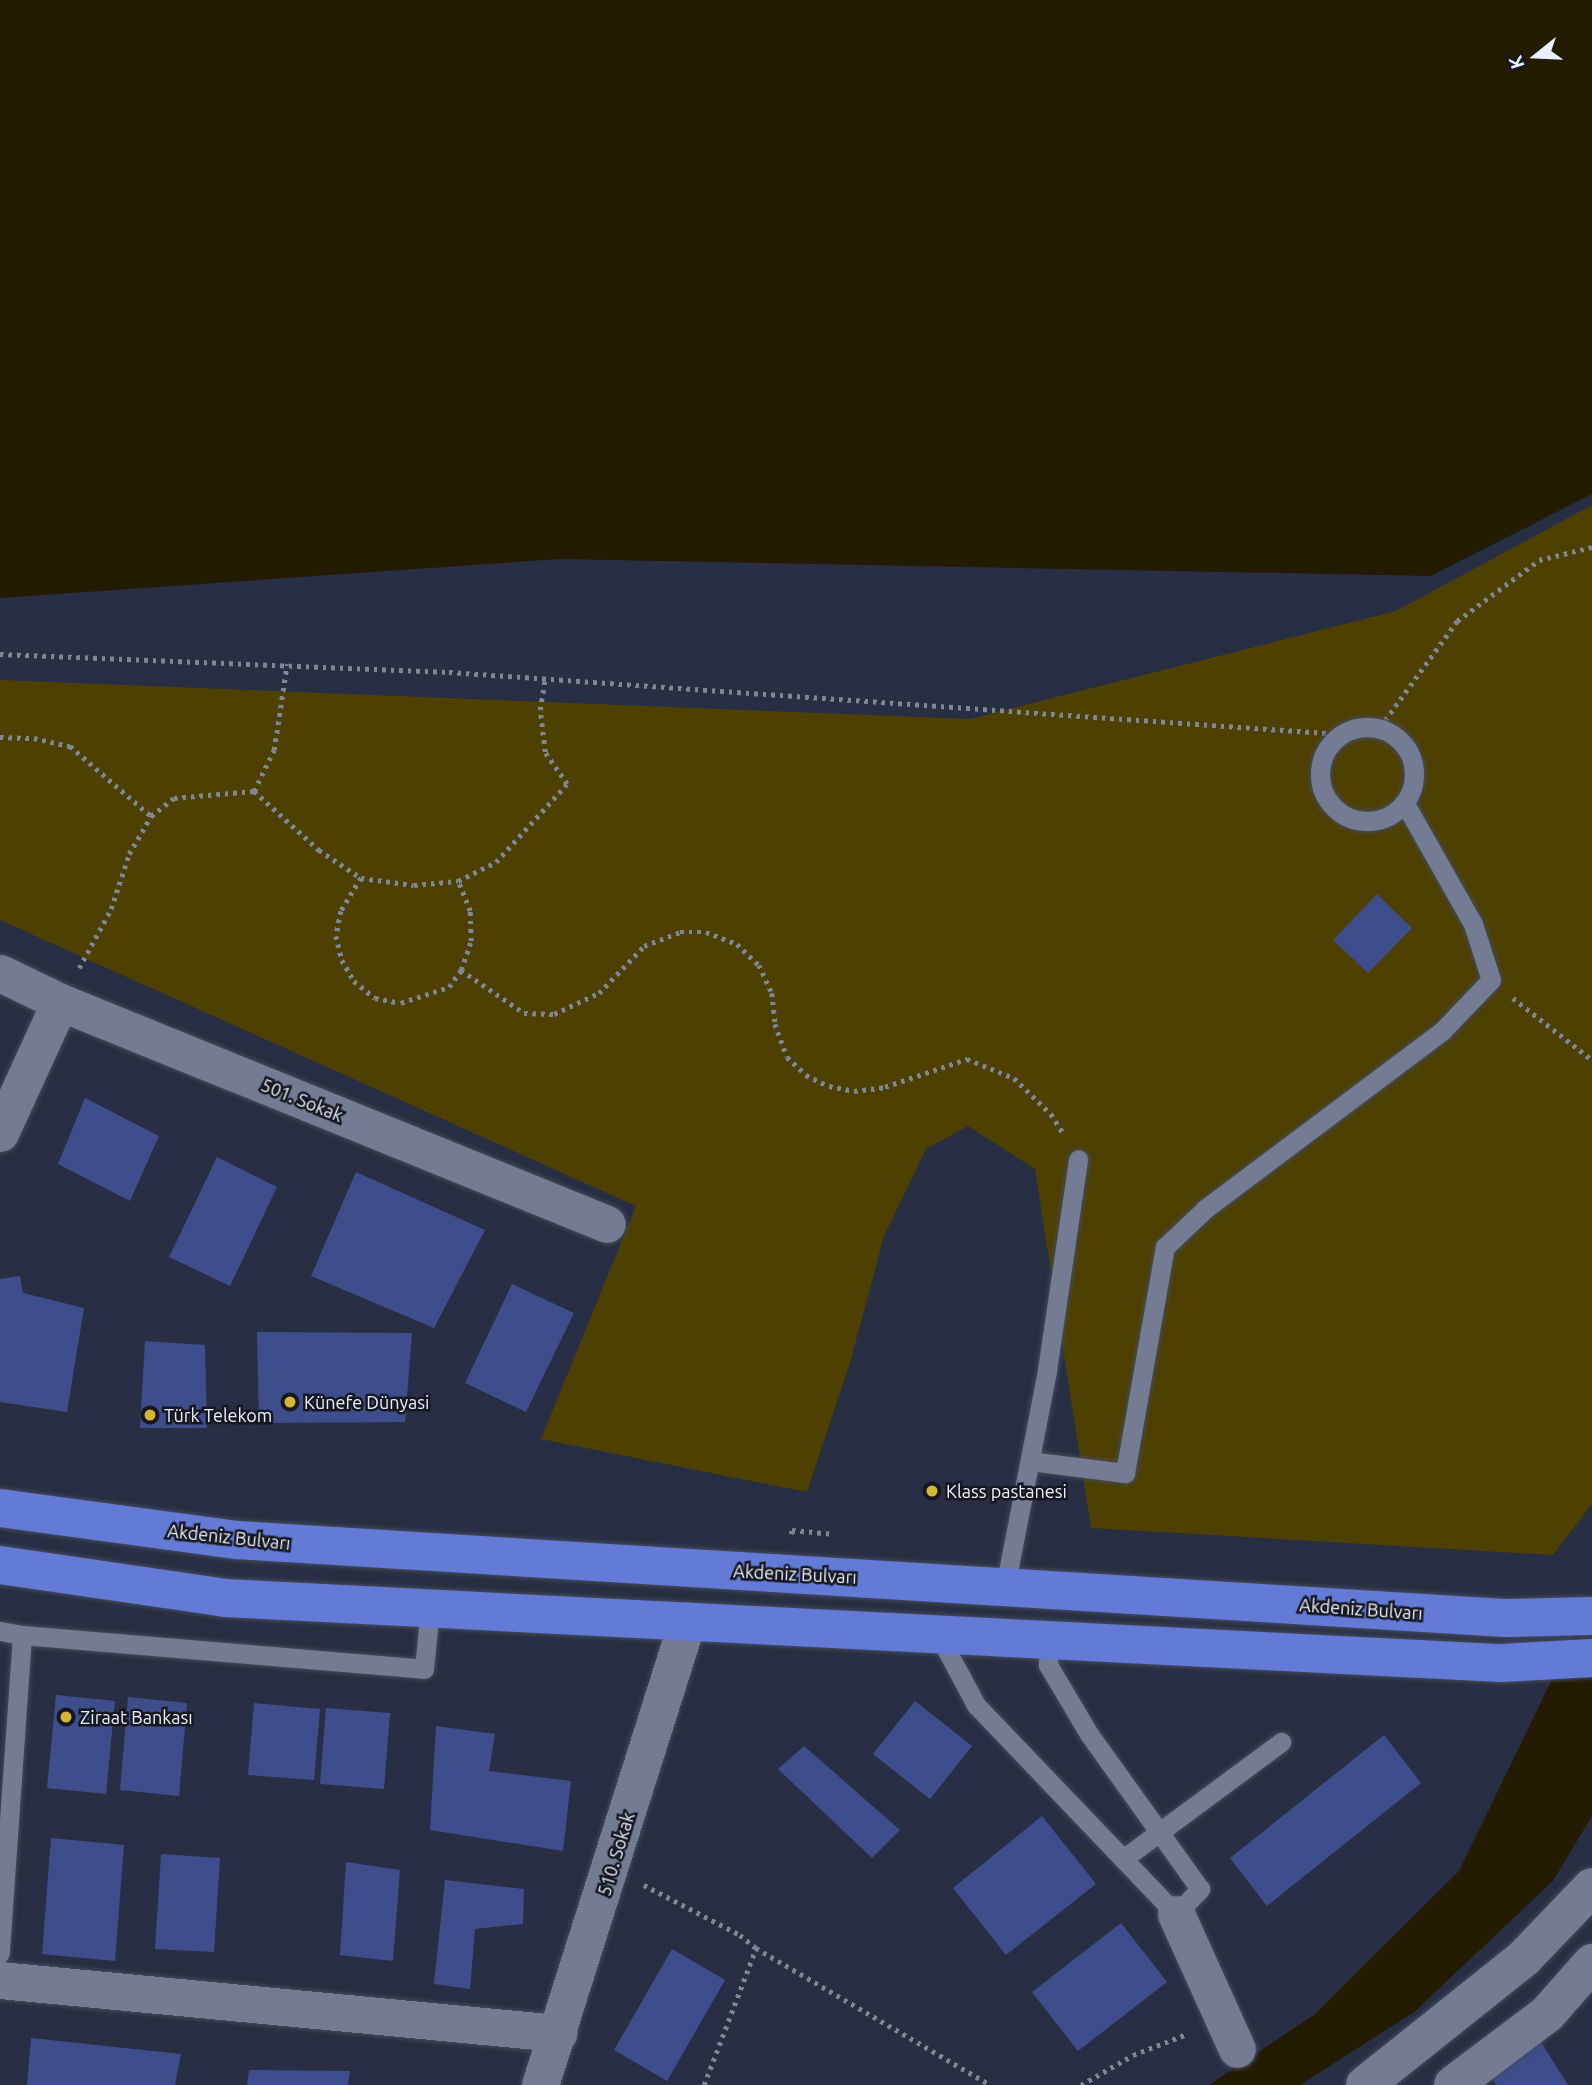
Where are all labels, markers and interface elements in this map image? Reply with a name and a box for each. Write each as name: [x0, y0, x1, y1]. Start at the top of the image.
north arrow: [1501, 21, 1571, 91]
text: K: [1504, 53, 1528, 72]
street label: 501. Sokak: [258, 1074, 346, 1126]
place label: Künefe Dünyasi: [304, 1391, 429, 1413]
marker: Künefe Dünyasi: [282, 1394, 298, 1410]
place label: Türk Telekom: [164, 1404, 272, 1426]
marker: Türk Telekom: [142, 1407, 158, 1423]
place label: Klass pastanesi: [946, 1480, 1067, 1502]
marker: Klass pastanesi: [924, 1483, 940, 1499]
street label: Akdeniz Bulvarı: [166, 1520, 292, 1554]
street label: Akdeniz Bulvarı: [733, 1560, 857, 1588]
street label: Akdeniz Bulvarı: [1299, 1594, 1423, 1624]
place label: Ziraat Bankası: [80, 1706, 193, 1728]
marker: Ziraat Bankası: [58, 1709, 74, 1725]
street label: 510. Sokak: [593, 1810, 639, 1898]

